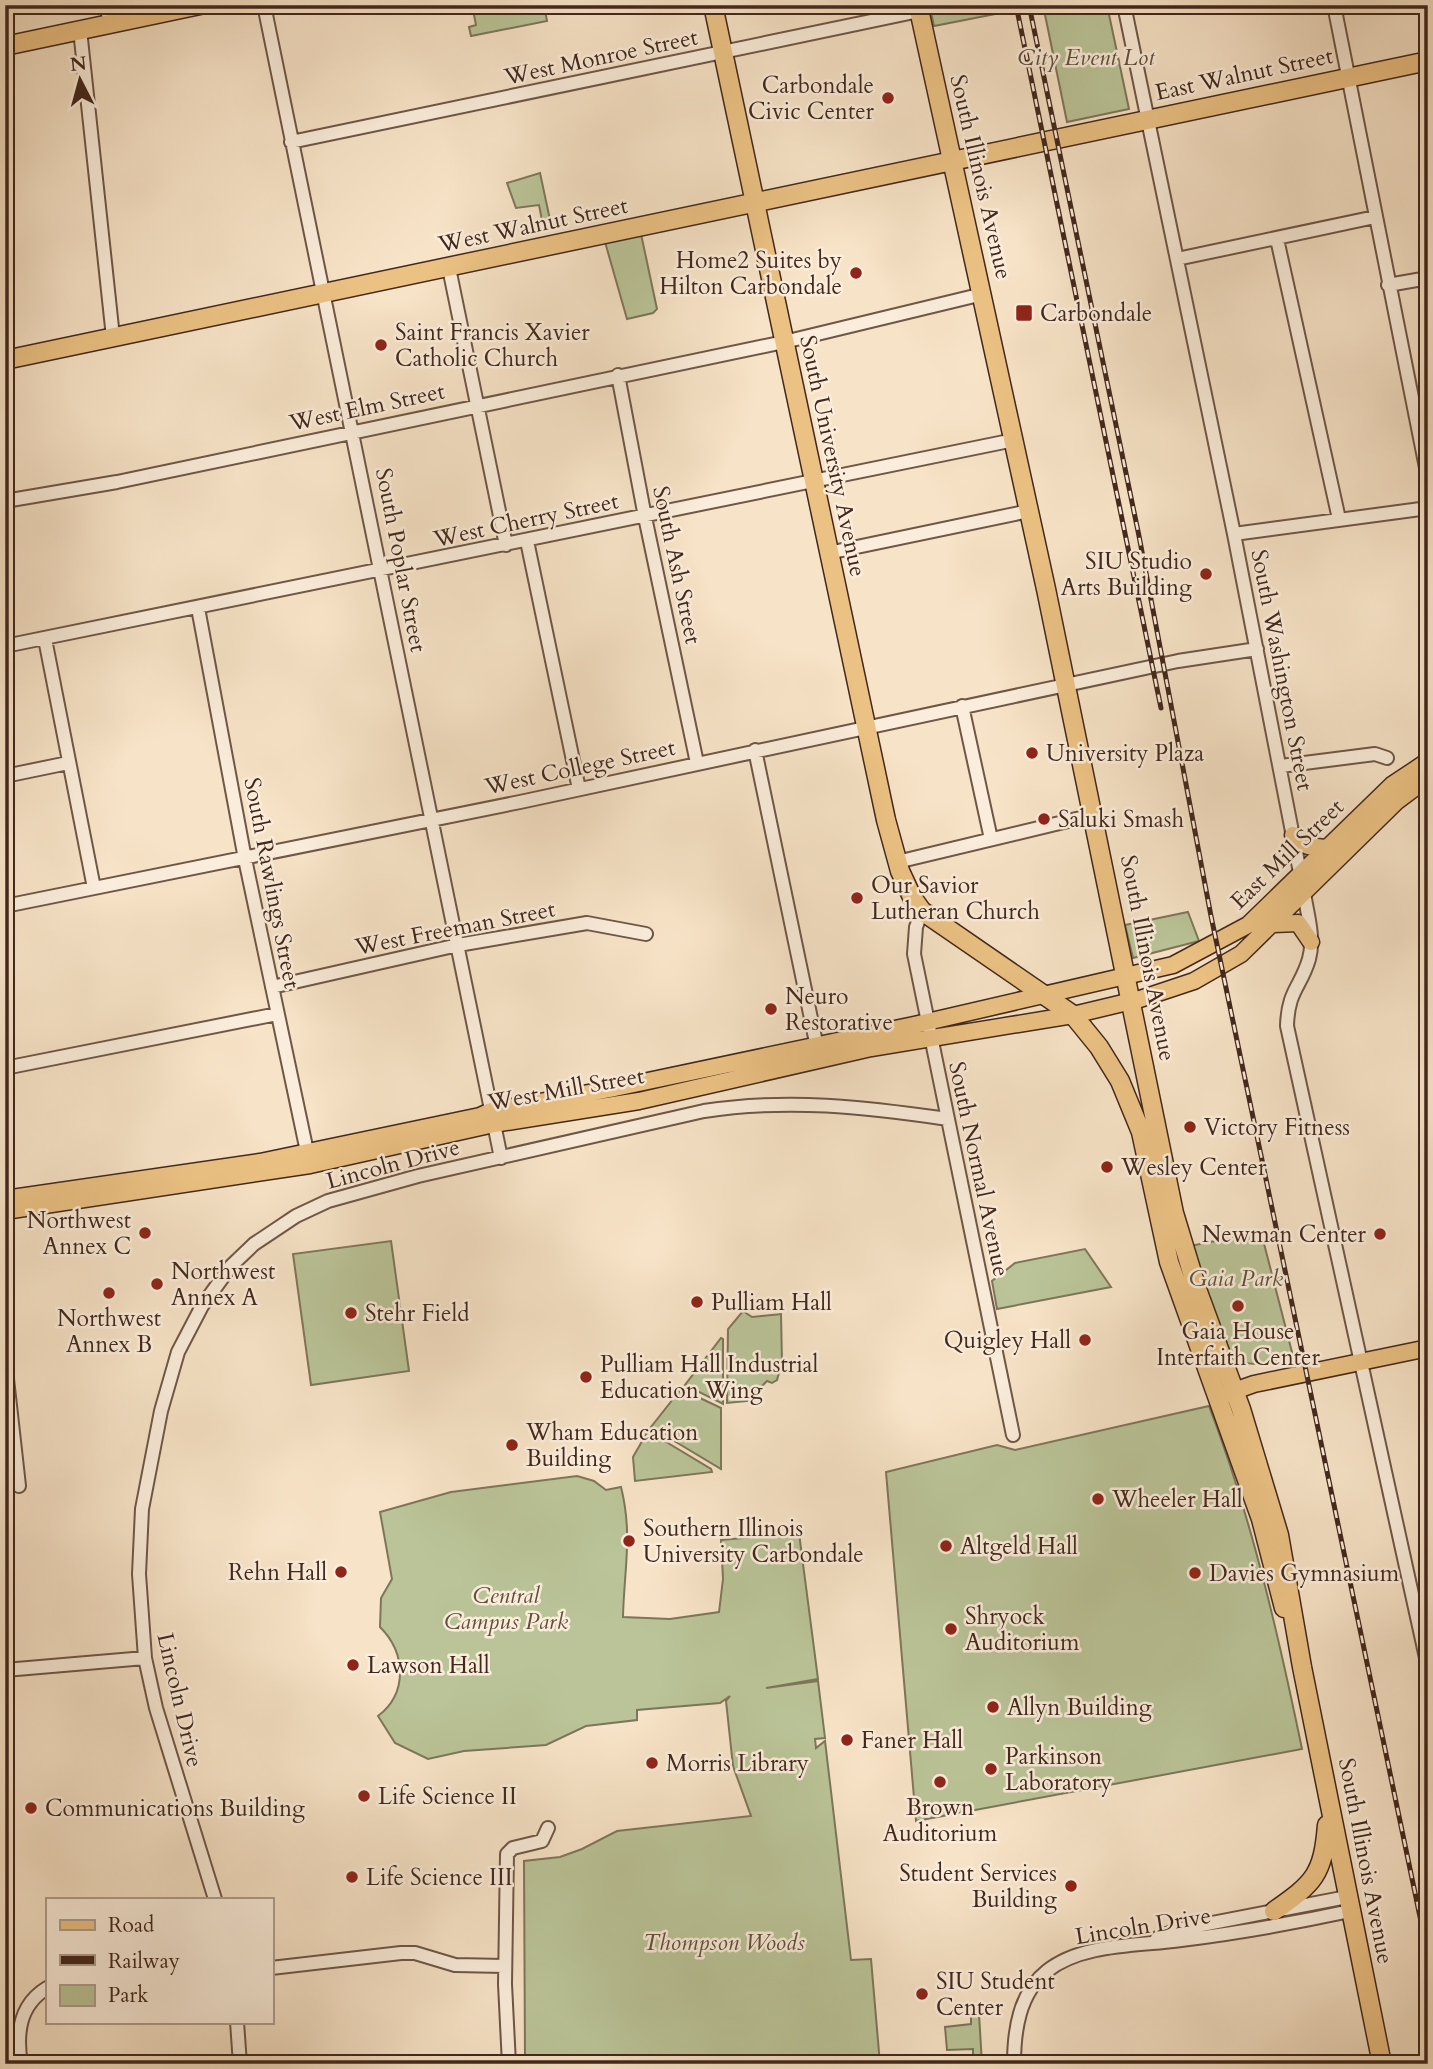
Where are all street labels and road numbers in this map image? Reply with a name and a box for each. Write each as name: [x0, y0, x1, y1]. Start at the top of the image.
street label: West Monroe Street: [500, 21, 701, 93]
street label: East Walnut Street: [1152, 40, 1336, 108]
street label: South Illinois Avenue: [942, 72, 1020, 282]
street label: West Walnut Street: [435, 190, 630, 260]
street label: South University Avenue: [792, 333, 874, 579]
street label: West Elm Street: [286, 375, 447, 439]
street label: South Poplar Street: [368, 465, 434, 655]
street label: South Ash Street: [645, 483, 709, 647]
street label: West Cherry Street: [430, 485, 621, 555]
street label: South Washington Street: [1243, 547, 1321, 793]
street label: West College Street: [481, 732, 678, 803]
street label: South Rawlings Street: [236, 775, 308, 991]
street label: East Mill Street: [1223, 792, 1351, 916]
street label: South Illinois Avenue: [1113, 852, 1183, 1064]
street label: West Freeman Street: [351, 893, 558, 963]
street label: South Normal Avenue: [941, 1059, 1017, 1279]
street label: West Mill Street: [484, 1060, 647, 1118]
street label: Lincoln Drive: [323, 1131, 463, 1197]
street label: Lincoln Drive: [149, 1630, 211, 1770]
street label: South Illinois Avenue: [1331, 1755, 1401, 1967]
street label: Lincoln Drive: [1073, 1900, 1213, 1952]

